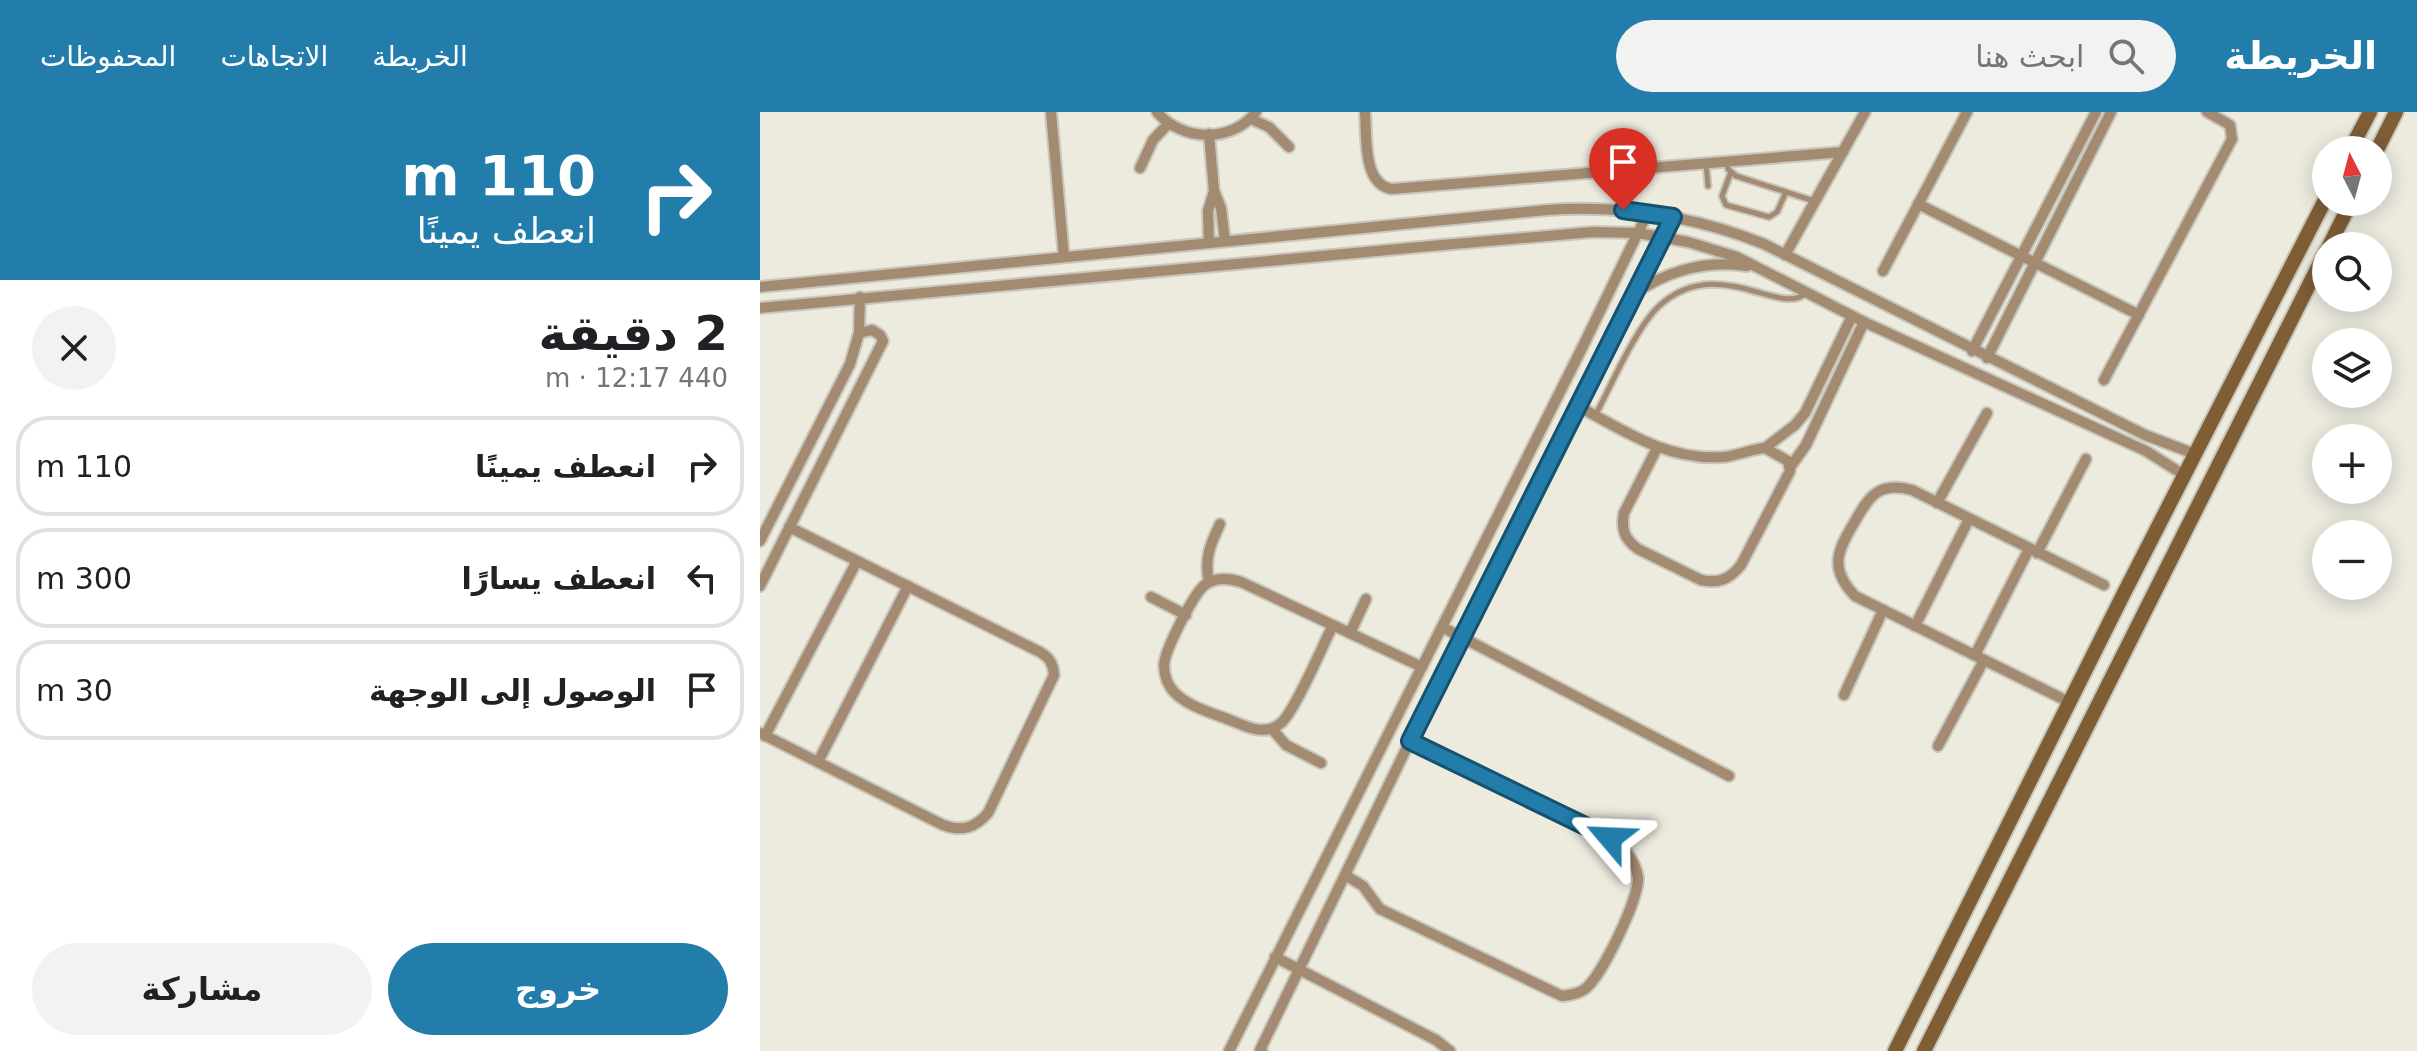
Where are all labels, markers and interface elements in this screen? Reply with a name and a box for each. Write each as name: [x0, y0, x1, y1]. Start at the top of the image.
search box: [1616, 20, 2176, 92]
icon: search: [2104, 34, 2148, 78]
text: الخريطة: [2224, 34, 2377, 78]
text: ابحث هنا: [1975, 39, 2084, 74]
text: المحفوظات: [40, 40, 176, 73]
text: الاتجاهات: [220, 40, 328, 73]
text: الخريطة: [372, 40, 468, 73]
pin: [1589, 128, 1657, 210]
north arrow: [2312, 136, 2392, 216]
map controls: [2312, 136, 2392, 600]
icon: arrive: [1601, 140, 1645, 184]
text: 110 m: [401, 143, 596, 208]
icon: right: [624, 144, 728, 248]
text: انعطف يمينًا: [417, 210, 596, 251]
button: search: [2312, 232, 2392, 312]
text: 2 دقيقة: [539, 305, 728, 361]
button: close: [32, 306, 116, 390]
button: layers: [2312, 328, 2392, 408]
text: 440 m · 12:17: [545, 363, 728, 393]
button: +: [2312, 424, 2392, 504]
icon: right: [680, 444, 724, 488]
text: 110 m: [36, 449, 132, 484]
text: انعطف يمينًا: [475, 449, 656, 484]
button: −: [2312, 520, 2392, 600]
icon: left: [680, 556, 724, 600]
text: 300 m: [36, 561, 132, 596]
text: انعطف يسارًا: [462, 561, 656, 596]
icon: arrive: [680, 668, 724, 712]
text: 30 m: [36, 673, 113, 708]
text: الوصول إلى الوجهة: [369, 673, 656, 708]
position arrow: [1568, 796, 1652, 880]
button: مشاركة: [32, 943, 372, 1035]
button: خروج: [388, 943, 728, 1035]

